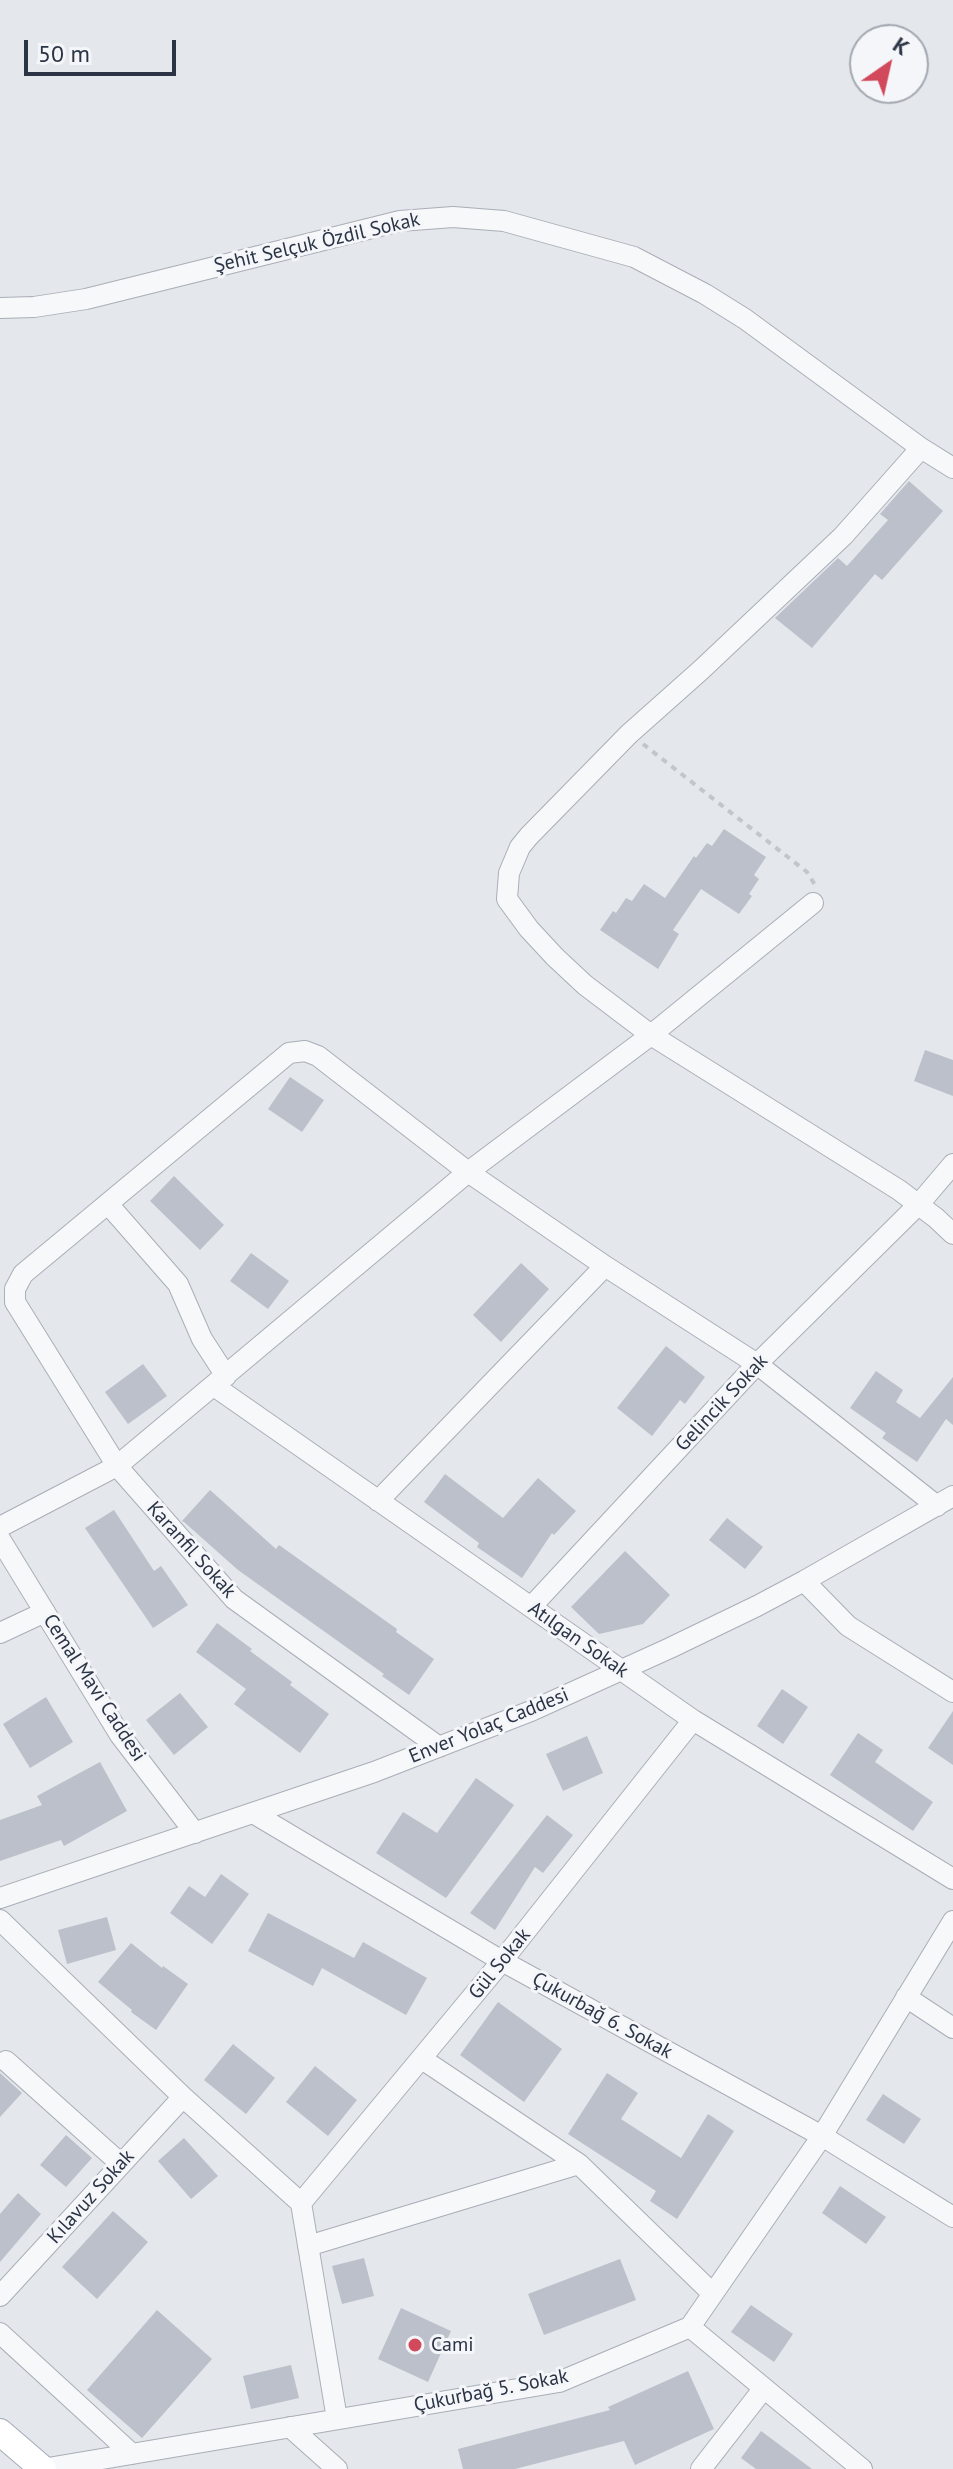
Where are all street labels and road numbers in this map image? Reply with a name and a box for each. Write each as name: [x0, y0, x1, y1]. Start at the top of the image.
street label: Şehit Selçuk Özdil Sokak: [212, 208, 422, 278]
street label: Gelincik Sokak: [671, 1349, 773, 1457]
street label: Karanfil Sokak: [141, 1497, 241, 1603]
street label: Atılgan Sokak: [523, 1597, 633, 1683]
street label: Cemal Mavi Caddesi: [37, 1610, 151, 1766]
street label: Enver Yolaç Caddesi: [406, 1683, 572, 1769]
street label: Gül Sokak: [464, 1924, 536, 2004]
street label: Çukurbağ 6. Sokak: [528, 1968, 676, 2064]
street label: Kılavuz Sokak: [42, 2145, 140, 2249]
street label: Çukurbağ 5. Sokak: [412, 2364, 570, 2418]

